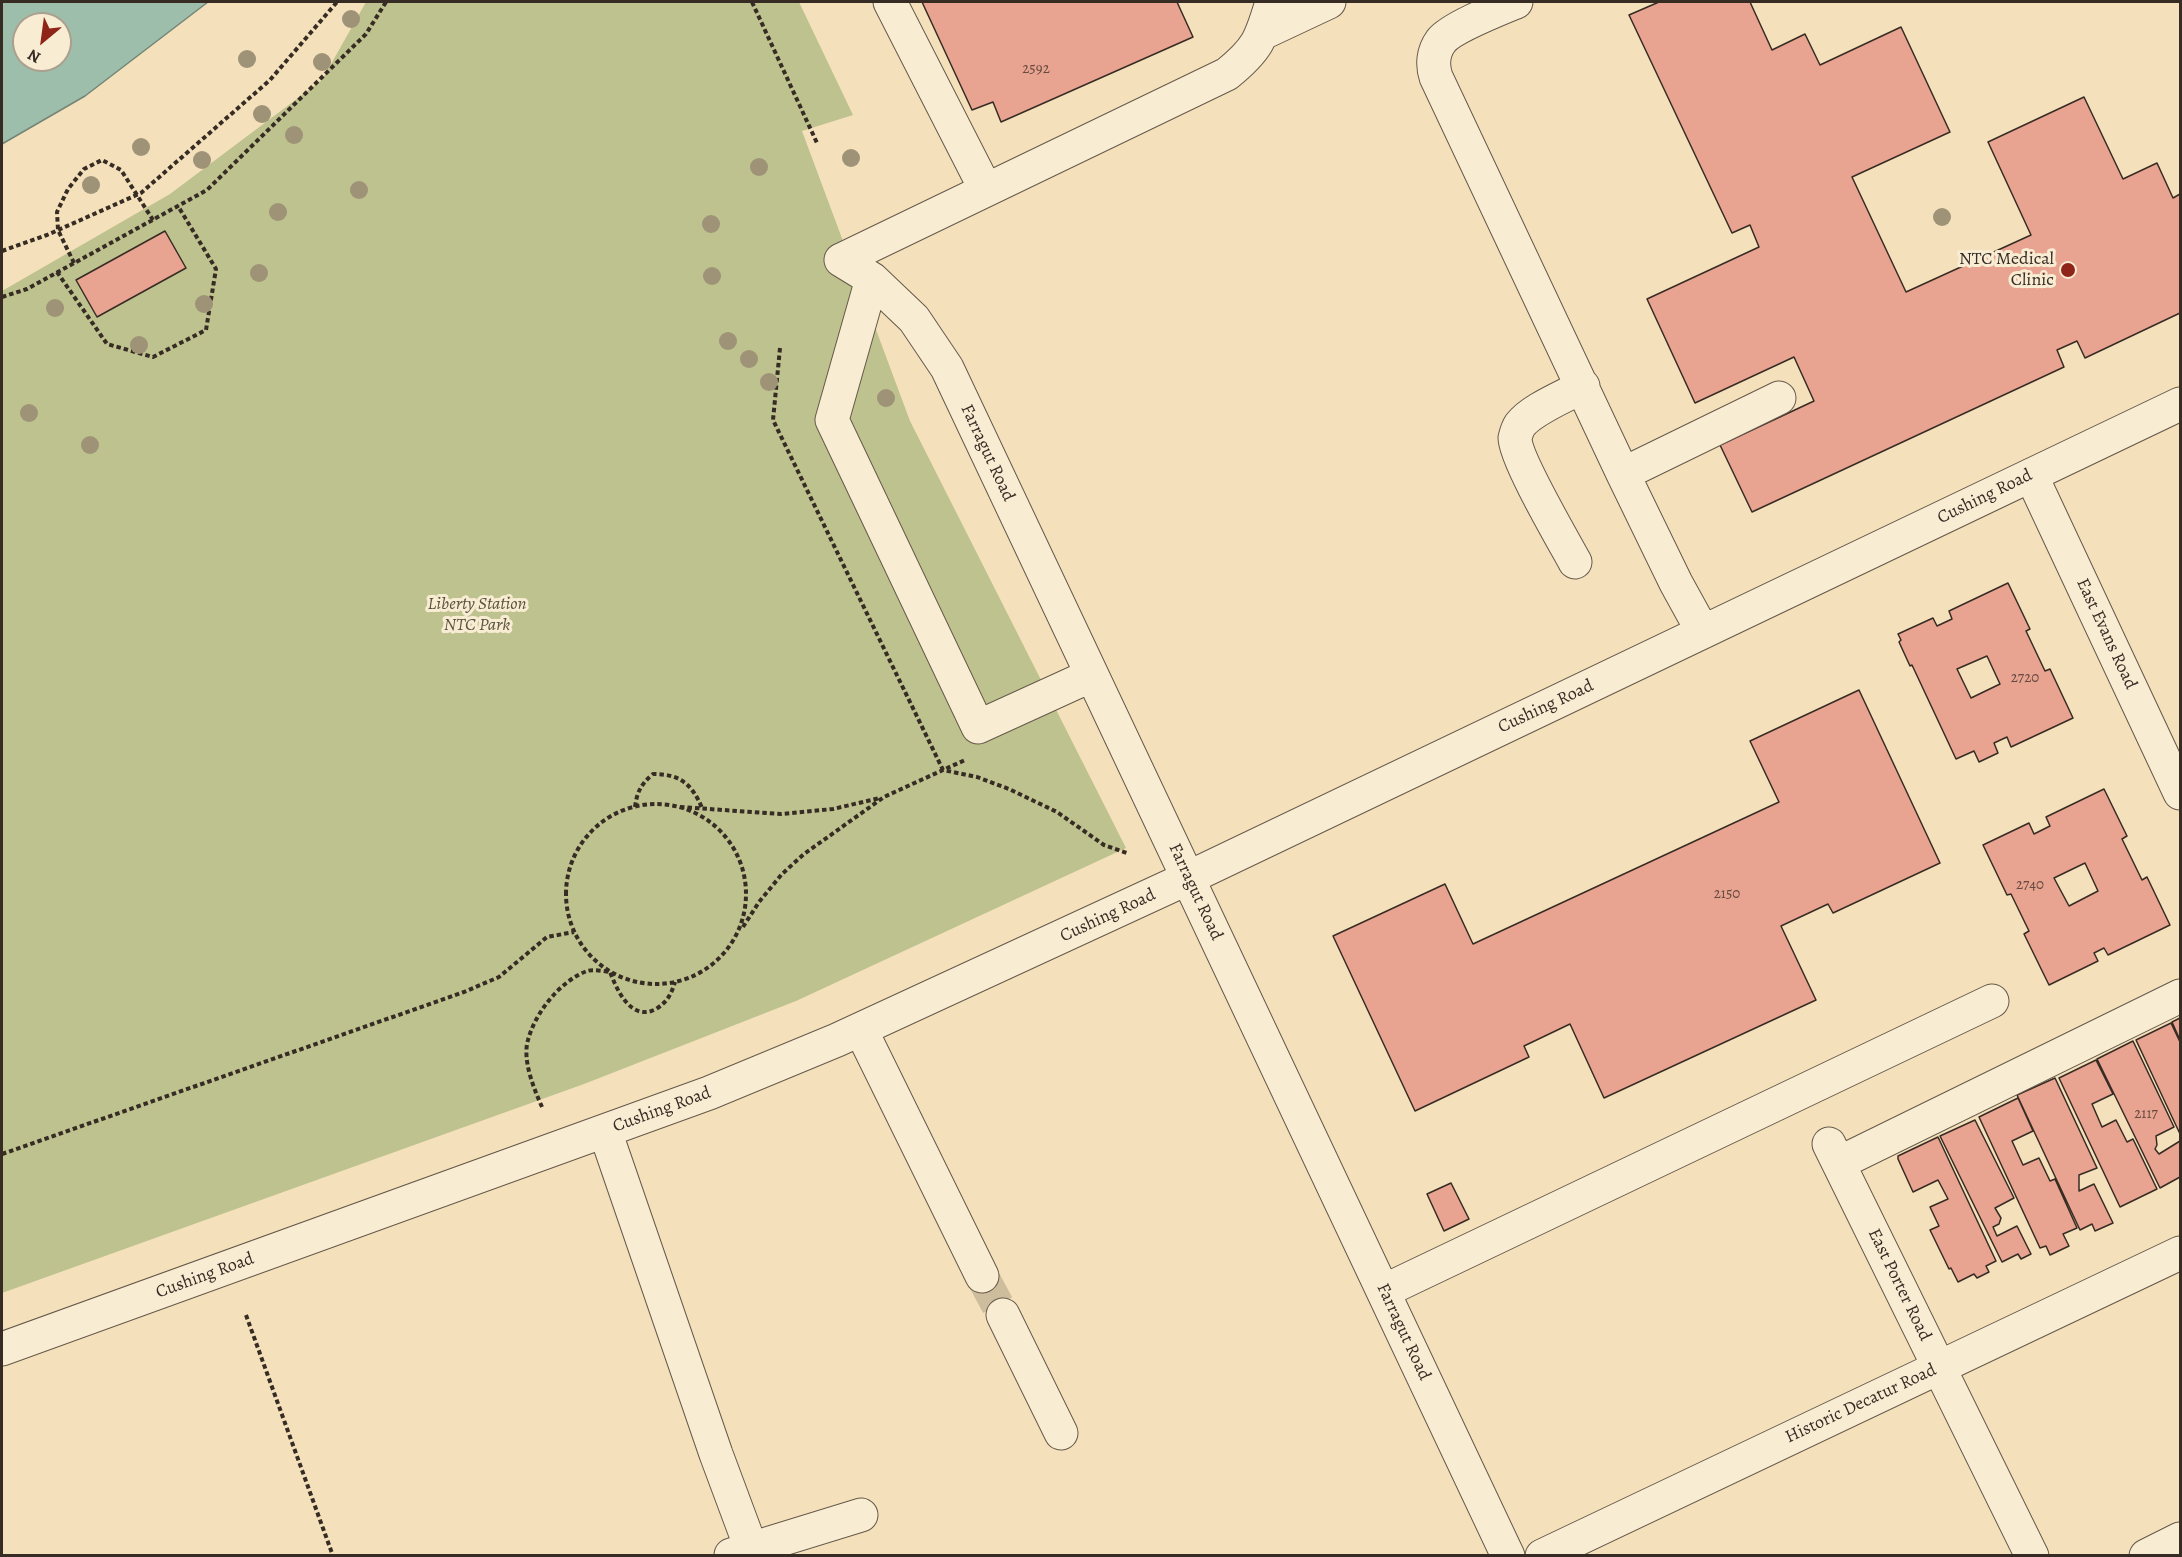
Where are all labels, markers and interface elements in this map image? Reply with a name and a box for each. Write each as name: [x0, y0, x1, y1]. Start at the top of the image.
north arrow: [12, 12, 72, 72]
text: N: [24, 44, 45, 68]
house number: 2592: [1022, 60, 1050, 78]
place label: NTC Medical Clinic: [1959, 249, 2054, 292]
marker: NTC Medical Clinic: [2059, 261, 2077, 279]
street label: Farragut Road: [955, 401, 1019, 505]
street label: Cushing Road: [1934, 465, 2036, 529]
street label: East Evans Road: [2071, 575, 2141, 693]
park label: Liberty Station NTC Park: [428, 594, 526, 636]
house number: 2720: [2011, 669, 2039, 687]
street label: Cushing Road: [1495, 675, 1597, 739]
street label: Farragut Road: [1163, 840, 1227, 944]
house number: 2740: [2016, 876, 2044, 894]
street label: Cushing Road: [1057, 884, 1159, 948]
house number: 2150: [1714, 885, 1740, 903]
street label: Cushing Road: [610, 1082, 714, 1138]
house number: 2117: [2134, 1105, 2158, 1123]
street label: East Porter Road: [1862, 1225, 1936, 1345]
street label: Cushing Road: [153, 1248, 257, 1304]
street label: Farragut Road: [1371, 1280, 1435, 1384]
street label: Historic Decatur Road: [1782, 1360, 1940, 1448]

